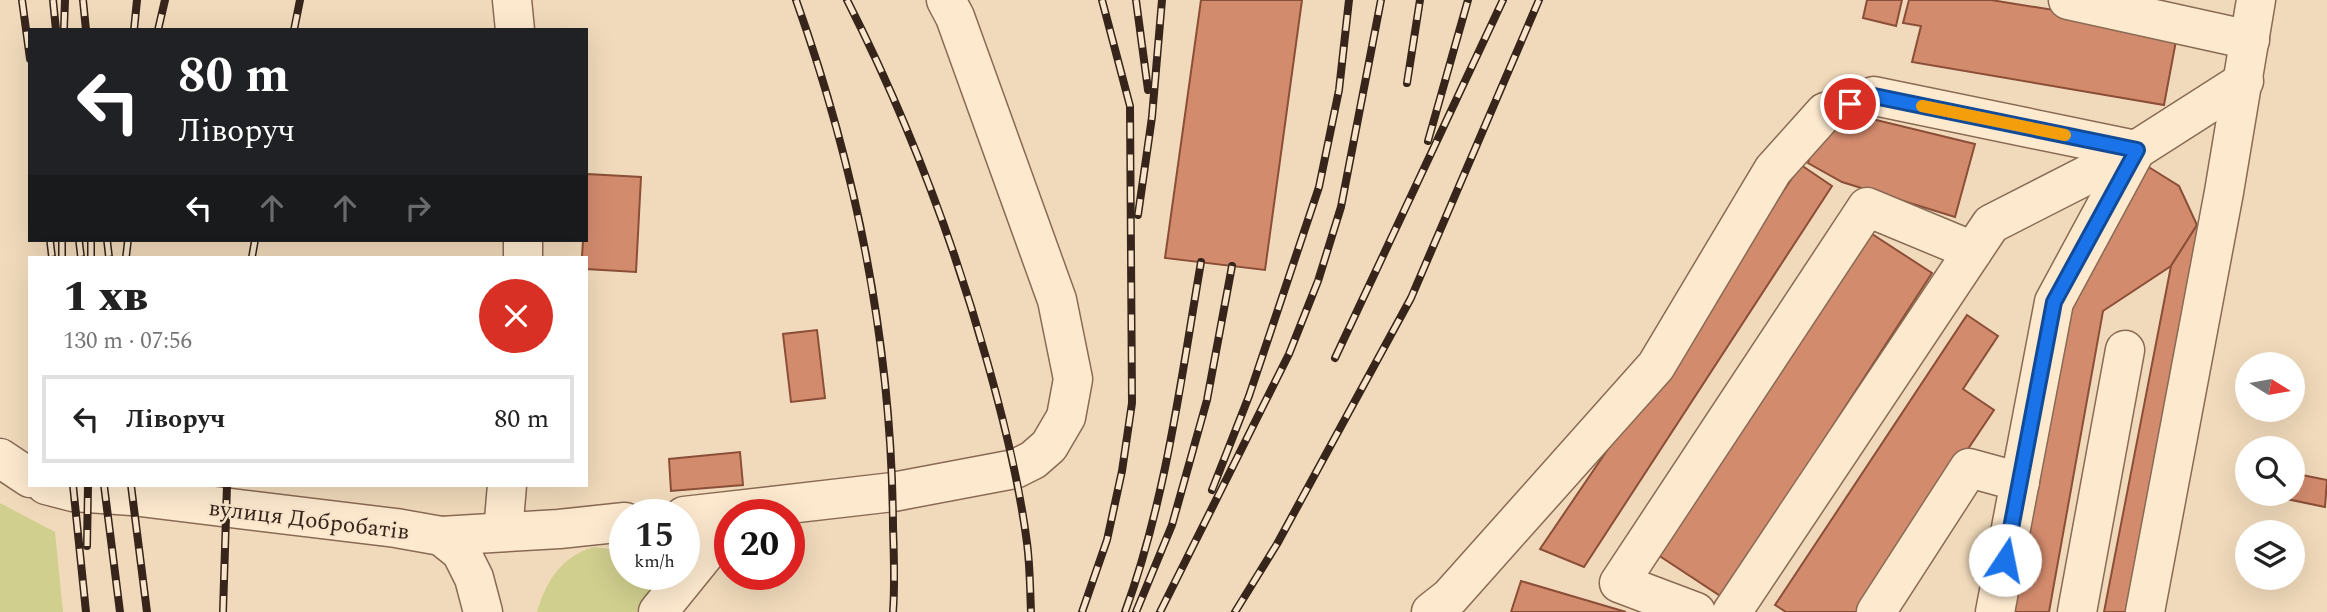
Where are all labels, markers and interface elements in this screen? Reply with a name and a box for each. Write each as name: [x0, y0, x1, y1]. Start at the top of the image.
text: 80 m: [178, 39, 289, 114]
icon: left: [63, 56, 154, 147]
pin: [1820, 74, 1880, 134]
icon: arrive: [1831, 85, 1869, 123]
text: Ліворуч: [178, 107, 295, 156]
icon: left: [180, 189, 218, 227]
icon: ahead: [253, 189, 291, 227]
icon: ahead: [326, 189, 364, 227]
icon: right: [399, 189, 437, 227]
text: 1 хв: [63, 266, 148, 329]
button: close: [479, 279, 553, 353]
text: 130 m · 07:56: [63, 324, 192, 359]
north arrow: [2235, 352, 2305, 422]
map controls: [2235, 352, 2305, 590]
text: Ліворуч: [126, 399, 225, 439]
text: 80 m: [494, 399, 549, 439]
icon: left: [67, 400, 105, 438]
button: search: [2235, 436, 2305, 506]
street label: вулиця Добробатів: [207, 491, 411, 550]
speed limit sign: 20: [714, 499, 805, 590]
text: 15: [635, 509, 674, 562]
button: layers: [2235, 520, 2305, 590]
position arrow: [1968, 523, 2042, 597]
text: km/h: [634, 548, 675, 575]

